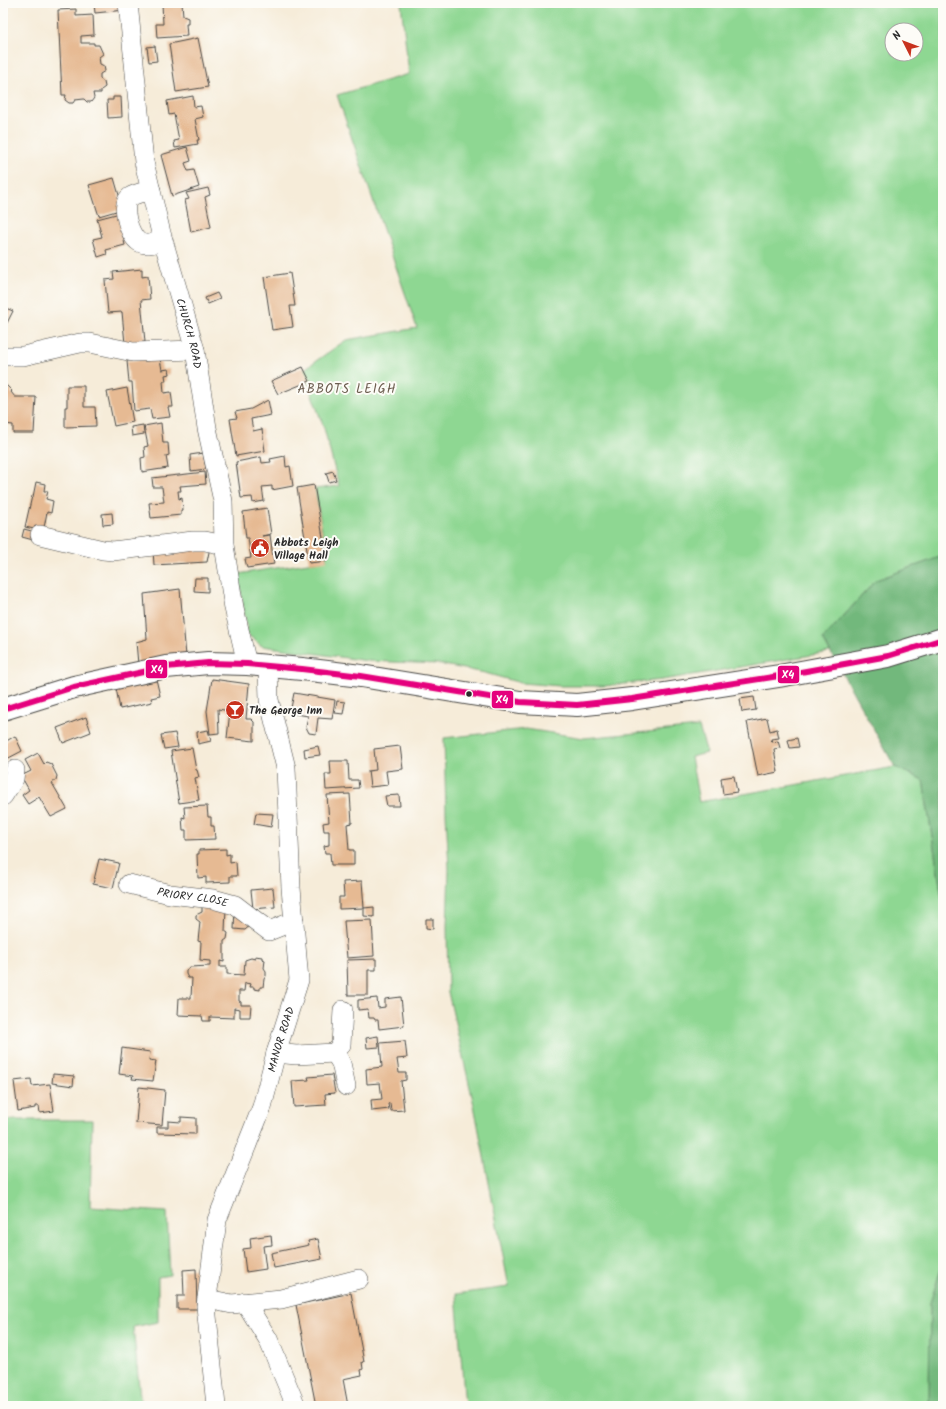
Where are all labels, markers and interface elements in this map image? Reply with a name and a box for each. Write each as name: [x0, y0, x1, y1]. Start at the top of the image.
north arrow: [884, 22, 924, 62]
text: N: [888, 27, 906, 45]
street label: CHURCH ROAD: [170, 296, 206, 370]
district label: ABBOTS LEIGH: [298, 379, 396, 400]
place label: Abbots Leigh Village Hall: [274, 534, 338, 565]
public building icon: Abbots Leigh Village Hall: [249, 537, 271, 559]
line badge: X4: [145, 659, 168, 679]
text: X4: [150, 661, 163, 679]
line badge: X4: [777, 665, 800, 684]
text: X4: [781, 666, 794, 684]
unlabelled marker: [464, 689, 474, 699]
line badge: X4: [491, 690, 514, 709]
text: X4: [495, 691, 508, 709]
bar icon: The George Inn: [224, 699, 246, 721]
place label: The George Inn: [249, 702, 322, 720]
street label: PRIORY CLOSE: [155, 883, 230, 913]
street label: MANOR ROAD: [263, 1005, 300, 1074]

